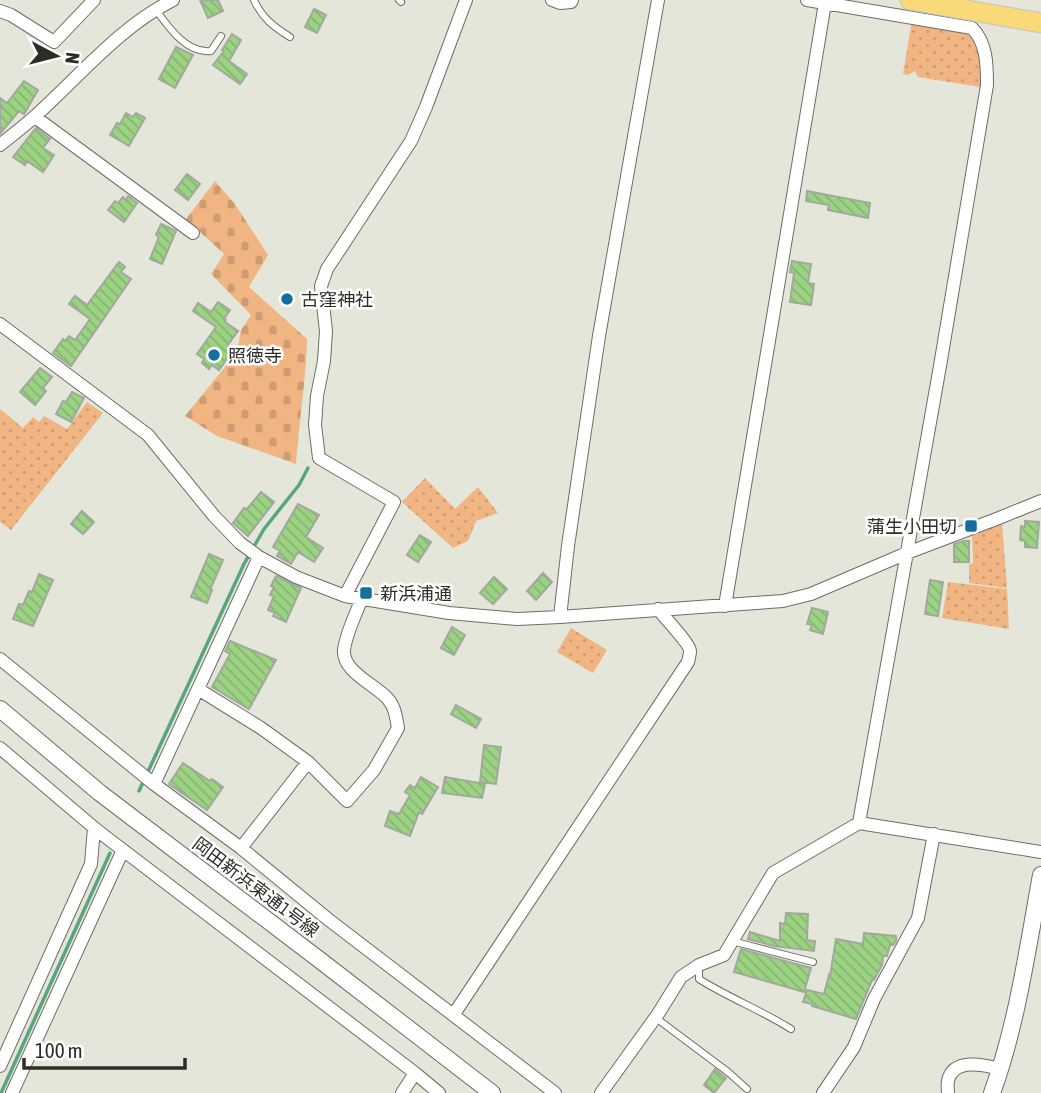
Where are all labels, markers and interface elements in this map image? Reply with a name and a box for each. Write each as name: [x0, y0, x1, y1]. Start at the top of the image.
north arrow: [21, 21, 91, 91]
text: N: [61, 51, 84, 65]
place label: 古窪神社: [301, 289, 373, 310]
marker: 古窪神社: [279, 291, 295, 307]
place label: 照徳寺: [228, 345, 282, 366]
marker: 照徳寺: [206, 347, 222, 363]
place label: 蒲生小田切: [867, 516, 957, 537]
marker: 蒲生小田切: [963, 518, 979, 534]
place label: 新浜浦通: [380, 583, 452, 604]
marker: 新浜浦通: [358, 585, 374, 601]
street label: 岡田新浜東通1号線: [189, 833, 323, 941]
scale bar: [24, 1026, 186, 1070]
text: 100 m: [35, 1038, 83, 1062]

